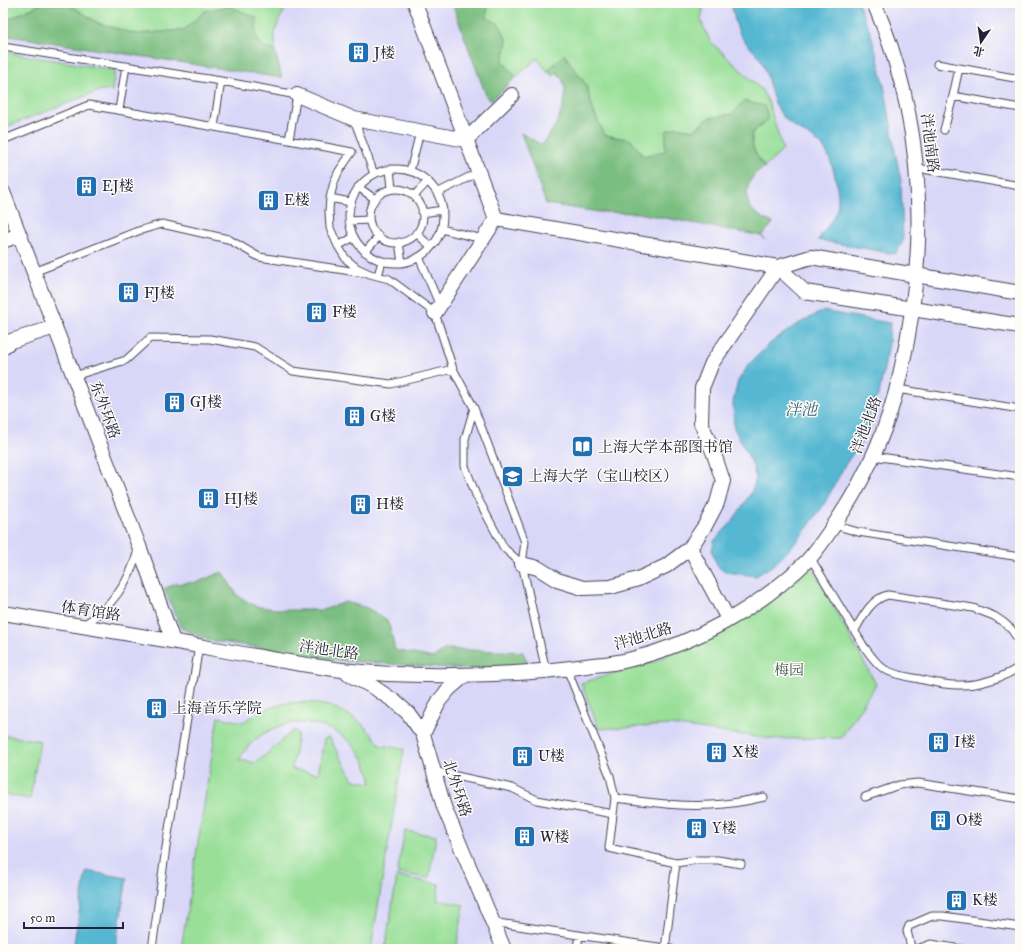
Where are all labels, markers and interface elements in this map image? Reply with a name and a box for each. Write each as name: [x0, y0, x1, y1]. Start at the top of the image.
north arrow: [961, 22, 1001, 62]
building icon: J楼: [346, 40, 372, 66]
place label: J楼: [372, 44, 395, 63]
text: 北: [972, 44, 986, 59]
street label: 泮池南路: [917, 112, 943, 174]
building icon: EJ楼: [73, 173, 99, 199]
place label: EJ楼: [102, 177, 134, 196]
building icon: E楼: [256, 187, 282, 213]
place label: E楼: [284, 191, 310, 209]
building icon: FJ楼: [116, 280, 142, 306]
place label: FJ楼: [144, 284, 175, 303]
building icon: F楼: [304, 299, 330, 325]
place label: F楼: [332, 303, 357, 321]
street label: 东外环路: [86, 379, 124, 441]
building icon: GJ楼: [162, 389, 188, 415]
place label: GJ楼: [190, 393, 222, 412]
street label: 泮池北路: [847, 394, 885, 456]
water label: 泮池: [785, 400, 819, 419]
building icon: G楼: [341, 403, 367, 429]
place label: G楼: [370, 407, 396, 425]
library icon: 上海大学本部图书馆: [570, 434, 596, 460]
place label: 上海大学本部图书馆: [598, 438, 733, 456]
school or university icon: 上海大学（宝山校区）: [499, 463, 525, 489]
place label: 上海大学（宝山校区）: [528, 467, 678, 485]
building icon: HJ楼: [195, 486, 221, 512]
place label: HJ楼: [224, 490, 258, 509]
building icon: H楼: [347, 491, 373, 517]
place label: H楼: [376, 495, 404, 513]
street label: 体育馆路: [60, 597, 122, 625]
street label: 泮池北路: [612, 619, 674, 653]
street label: 泮池北路: [298, 637, 360, 663]
park label: 梅园: [774, 661, 804, 679]
building icon: 上海音乐学院: [143, 695, 169, 721]
place label: 上海音乐学院: [172, 699, 262, 717]
building icon: I楼: [925, 729, 951, 755]
place label: I楼: [954, 733, 975, 751]
building icon: X楼: [704, 739, 730, 765]
building icon: U楼: [509, 743, 535, 769]
place label: X楼: [732, 743, 759, 761]
place label: U楼: [538, 747, 565, 765]
street label: 北外环路: [439, 757, 475, 819]
building icon: O楼: [928, 807, 954, 833]
place label: O楼: [956, 811, 982, 829]
building icon: Y楼: [684, 815, 710, 841]
place label: Y楼: [712, 819, 737, 837]
building icon: W楼: [511, 824, 537, 850]
place label: W楼: [540, 828, 569, 846]
building icon: K楼: [943, 887, 969, 913]
place label: K楼: [972, 891, 998, 909]
scale bar: [24, 904, 123, 930]
text: 50 m: [30, 911, 55, 925]

